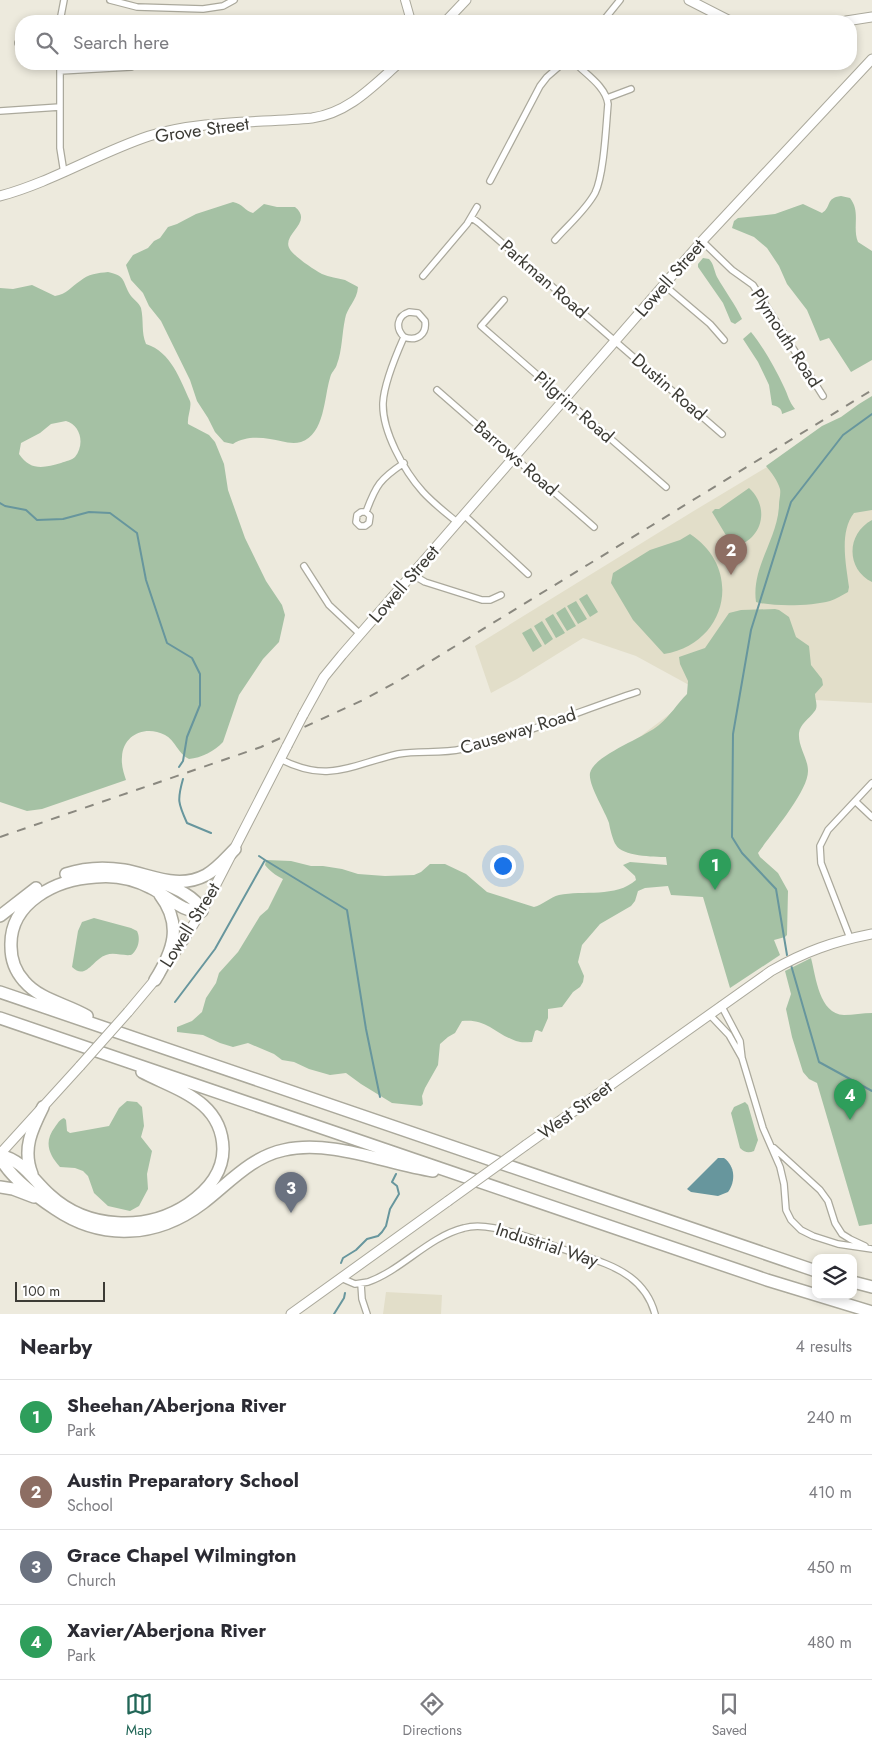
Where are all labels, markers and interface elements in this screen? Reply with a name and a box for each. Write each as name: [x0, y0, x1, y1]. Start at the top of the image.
search box: [15, 15, 857, 70]
icon: search: [33, 29, 61, 57]
text: Search here: [73, 29, 169, 56]
street label: Grove Street: [153, 110, 251, 149]
street label: Lowell Street: [629, 233, 712, 323]
street label: Parkman Road: [495, 234, 593, 324]
street label: Plymouth Road: [744, 283, 828, 393]
street label: Dustin Road: [626, 347, 712, 427]
street label: Pilgrim Road: [528, 365, 620, 449]
street label: Barrows Road: [468, 414, 564, 502]
pin: 2: [715, 534, 747, 575]
street label: Lowell Street: [363, 539, 446, 629]
street label: Causeway Road: [457, 701, 579, 761]
pin: 1: [699, 849, 731, 890]
your location: [490, 853, 516, 879]
street label: Lowell Street: [154, 877, 227, 972]
street label: West Street: [533, 1074, 618, 1146]
pin: 4: [834, 1079, 866, 1120]
pin: 3: [275, 1172, 307, 1213]
street label: Industrial Way: [492, 1216, 602, 1274]
map controls: [812, 1254, 857, 1299]
button: layers: [812, 1254, 857, 1299]
scale bar: [15, 1279, 105, 1302]
text: 100 m: [22, 1281, 60, 1301]
text: Nearby: [20, 1332, 92, 1362]
text: 4 results: [796, 1335, 852, 1358]
text: Sheehan/Aberjona River: [67, 1392, 287, 1419]
text: 1: [32, 1406, 40, 1429]
text: 240 m: [807, 1406, 852, 1429]
text: Park: [67, 1419, 96, 1442]
text: Austin Preparatory School: [67, 1467, 299, 1494]
text: 2: [31, 1481, 41, 1504]
text: 410 m: [809, 1481, 852, 1504]
text: School: [67, 1494, 113, 1517]
text: Grace Chapel Wilmington: [67, 1542, 296, 1569]
text: 3: [31, 1556, 41, 1579]
text: 450 m: [807, 1556, 852, 1579]
text: Church: [67, 1569, 116, 1592]
text: Xavier/Aberjona River: [67, 1617, 266, 1644]
text: 4: [30, 1631, 42, 1654]
text: 480 m: [807, 1631, 852, 1654]
text: Park: [67, 1644, 96, 1667]
tab: Map: [125, 1690, 153, 1740]
tab: Directions: [403, 1690, 462, 1740]
tab: Saved: [712, 1690, 747, 1740]

